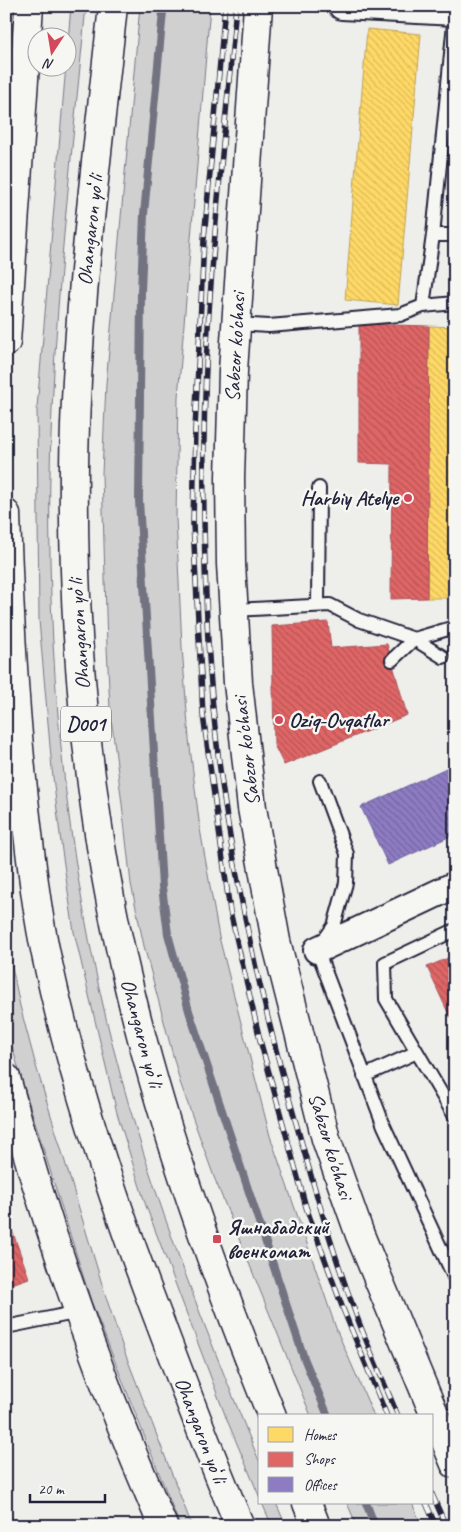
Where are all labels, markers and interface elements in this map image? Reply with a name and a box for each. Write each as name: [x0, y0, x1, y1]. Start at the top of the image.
north arrow: [28, 28, 78, 78]
text: N: [41, 55, 55, 73]
street label: Ohangaron yoʻli: [71, 170, 109, 287]
street label: Sabzor ko'chasi: [219, 288, 251, 402]
place label: Harbiy Atelye: [301, 485, 400, 511]
marker: Harbiy Atelye: [402, 492, 414, 504]
street label: Ohangaron yoʻli: [62, 575, 96, 690]
street label: Sabzor ko'chasi: [226, 692, 266, 807]
road number: D001: [61, 706, 111, 742]
place label: Oziq-Ovqatlar: [289, 707, 391, 733]
marker: Oziq-Ovqatlar: [273, 714, 285, 726]
street label: Ohangaron yoʻli: [115, 976, 170, 1093]
street label: Sabzor ko'chasi: [303, 1090, 360, 1205]
place label: Яшнабадский военкомат: [227, 1214, 331, 1264]
marker: Яшнабадский военкомат: [211, 1233, 223, 1245]
street label: Ohangaron yoʻli: [169, 1373, 234, 1489]
legend: [258, 1414, 434, 1504]
text: Homes: [304, 1426, 338, 1445]
text: Shops: [304, 1450, 337, 1469]
scale bar: [30, 1472, 105, 1504]
text: Offices: [304, 1476, 338, 1495]
text: 20 m: [38, 1480, 65, 1499]

